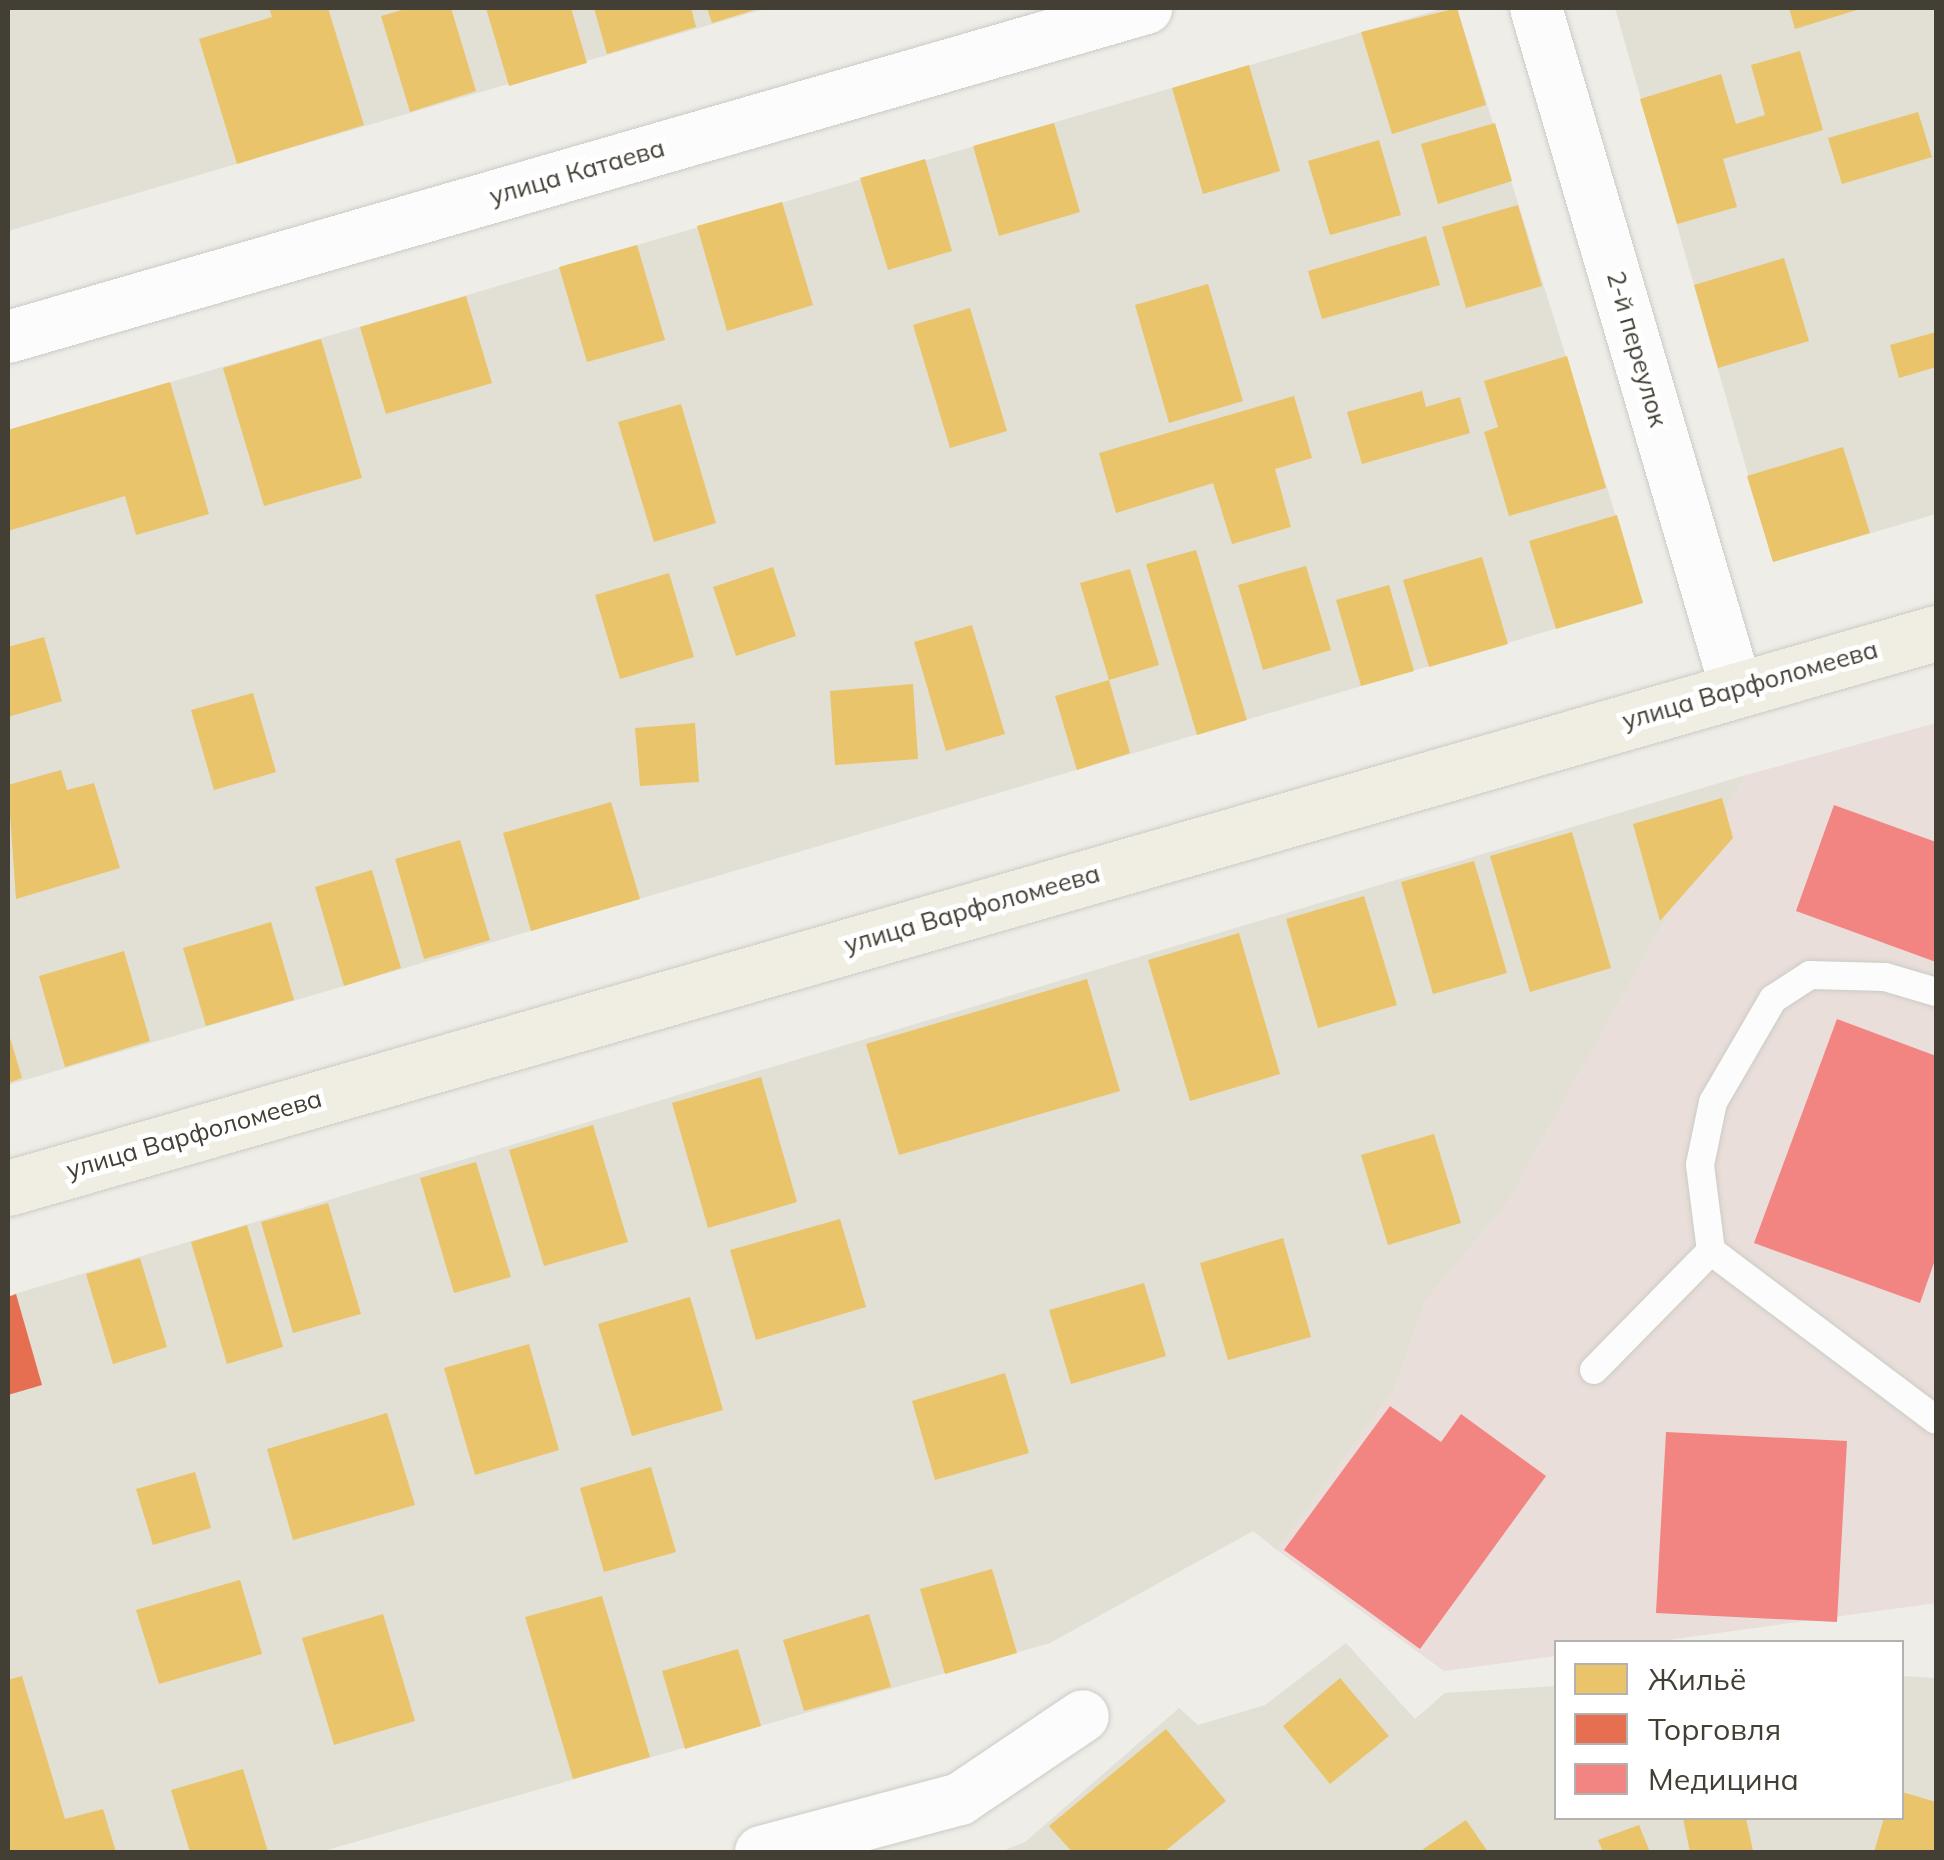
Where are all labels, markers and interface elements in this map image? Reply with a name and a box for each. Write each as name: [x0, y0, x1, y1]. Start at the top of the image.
street label: улица Катаева: [486, 133, 668, 211]
street label: 2-й переулок: [1601, 268, 1673, 430]
street label: улица Варфоломеева: [1619, 634, 1881, 736]
street label: улица Варфоломеева: [841, 858, 1103, 960]
street label: улица Варфоломеева: [63, 1083, 325, 1185]
legend: [1554, 1640, 1904, 1820]
text: Жильё: [1648, 1660, 1746, 1698]
text: Торговля: [1648, 1710, 1781, 1748]
text: Медицина: [1648, 1760, 1799, 1798]

